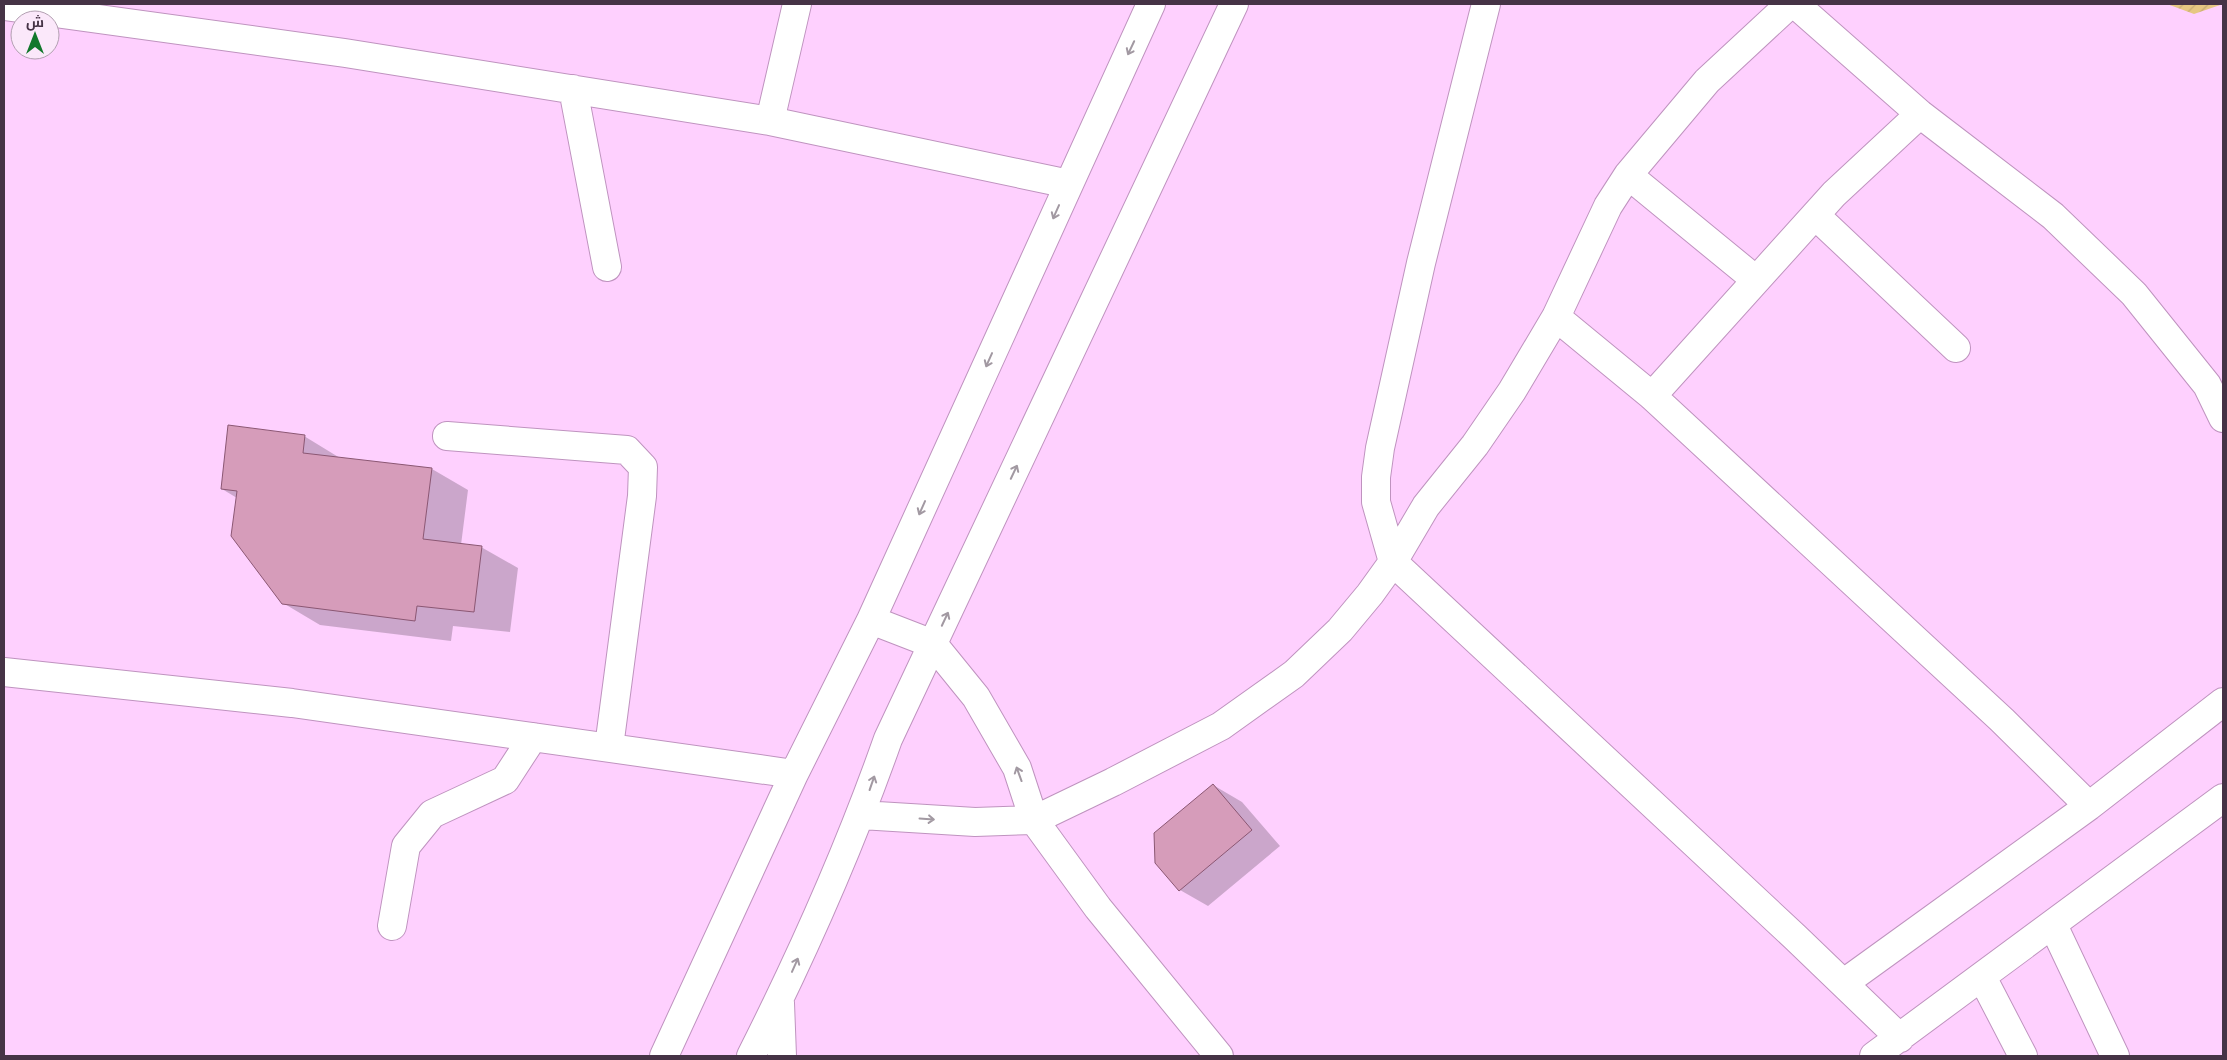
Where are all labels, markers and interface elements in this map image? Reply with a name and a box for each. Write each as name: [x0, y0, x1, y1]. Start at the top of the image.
north arrow: [10, 10, 60, 60]
text: ش: [26, 13, 44, 31]
one-way arrow: [1125, 40, 1135, 55]
one-way arrow: [1050, 204, 1060, 219]
one-way arrow: [983, 352, 993, 367]
one-way arrow: [1010, 465, 1019, 480]
one-way arrow: [916, 500, 926, 515]
one-way arrow: [941, 612, 950, 627]
one-way arrow: [1014, 767, 1023, 782]
one-way arrow: [868, 776, 877, 792]
one-way arrow: [919, 815, 935, 824]
one-way arrow: [791, 958, 801, 973]

